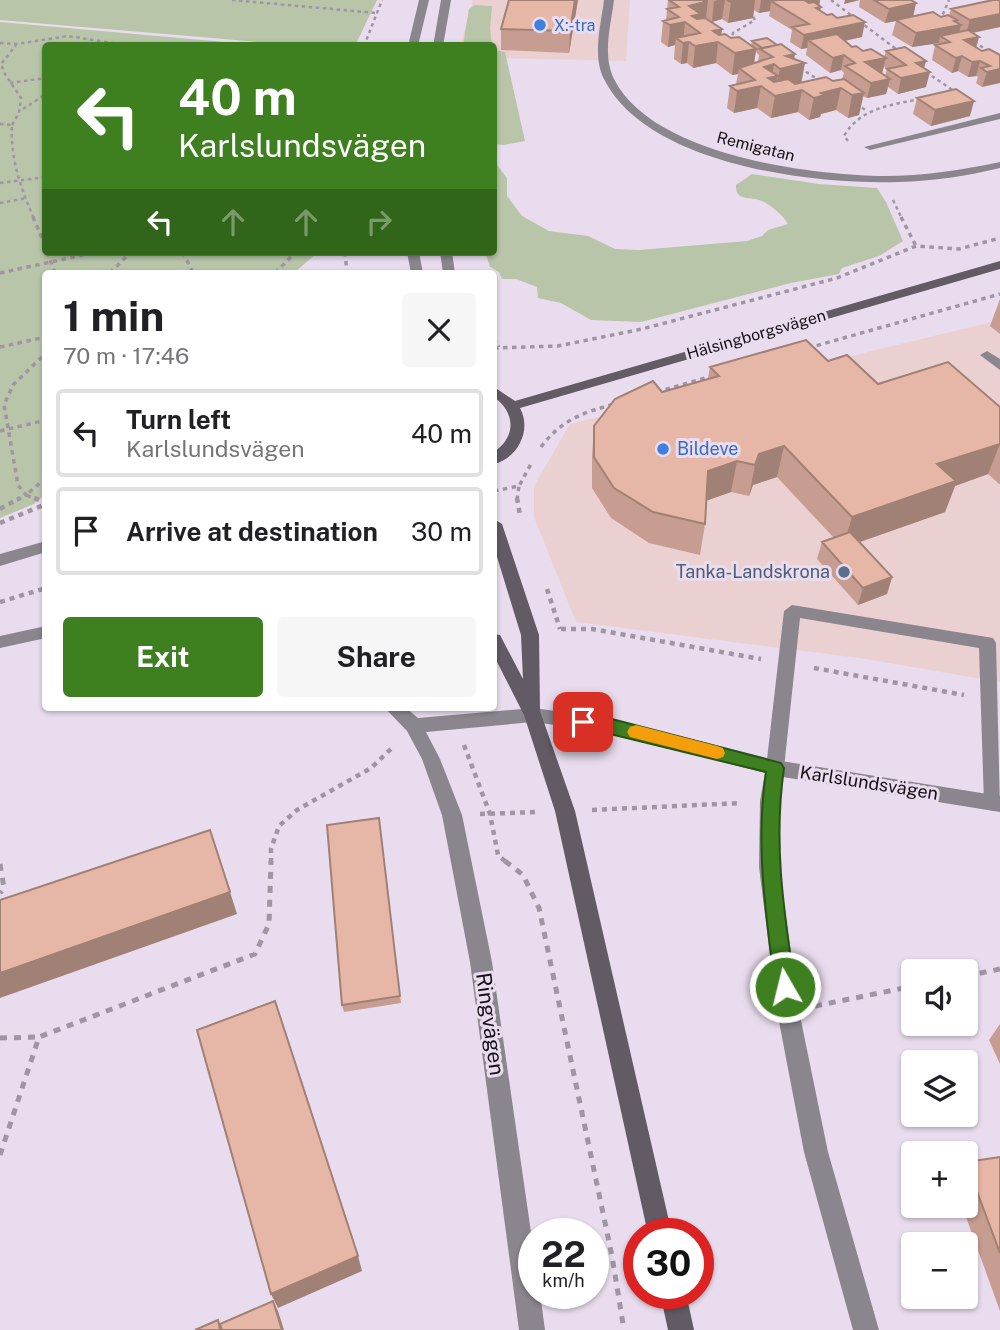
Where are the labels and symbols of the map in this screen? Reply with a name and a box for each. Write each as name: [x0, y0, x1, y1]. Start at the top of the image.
place label: X:-tra: [554, 16, 595, 35]
marker: X:-tra: [532, 17, 548, 33]
street label: Remigatan: [715, 128, 797, 165]
street label: Hälsingborgsvägen: [684, 305, 828, 363]
place label: Bildeve: [677, 438, 739, 459]
marker: Bildeve: [655, 441, 671, 457]
place label: Tanka-Landskrona: [676, 561, 830, 582]
marker: Tanka-Landskrona: [836, 564, 852, 580]
pin: [553, 692, 613, 752]
street label: Karlslundsvägen: [798, 761, 940, 804]
position arrow: [748, 950, 822, 1024]
street label: Ringvägen: [471, 971, 510, 1077]
speed limit sign: 30: [623, 1218, 714, 1309]

